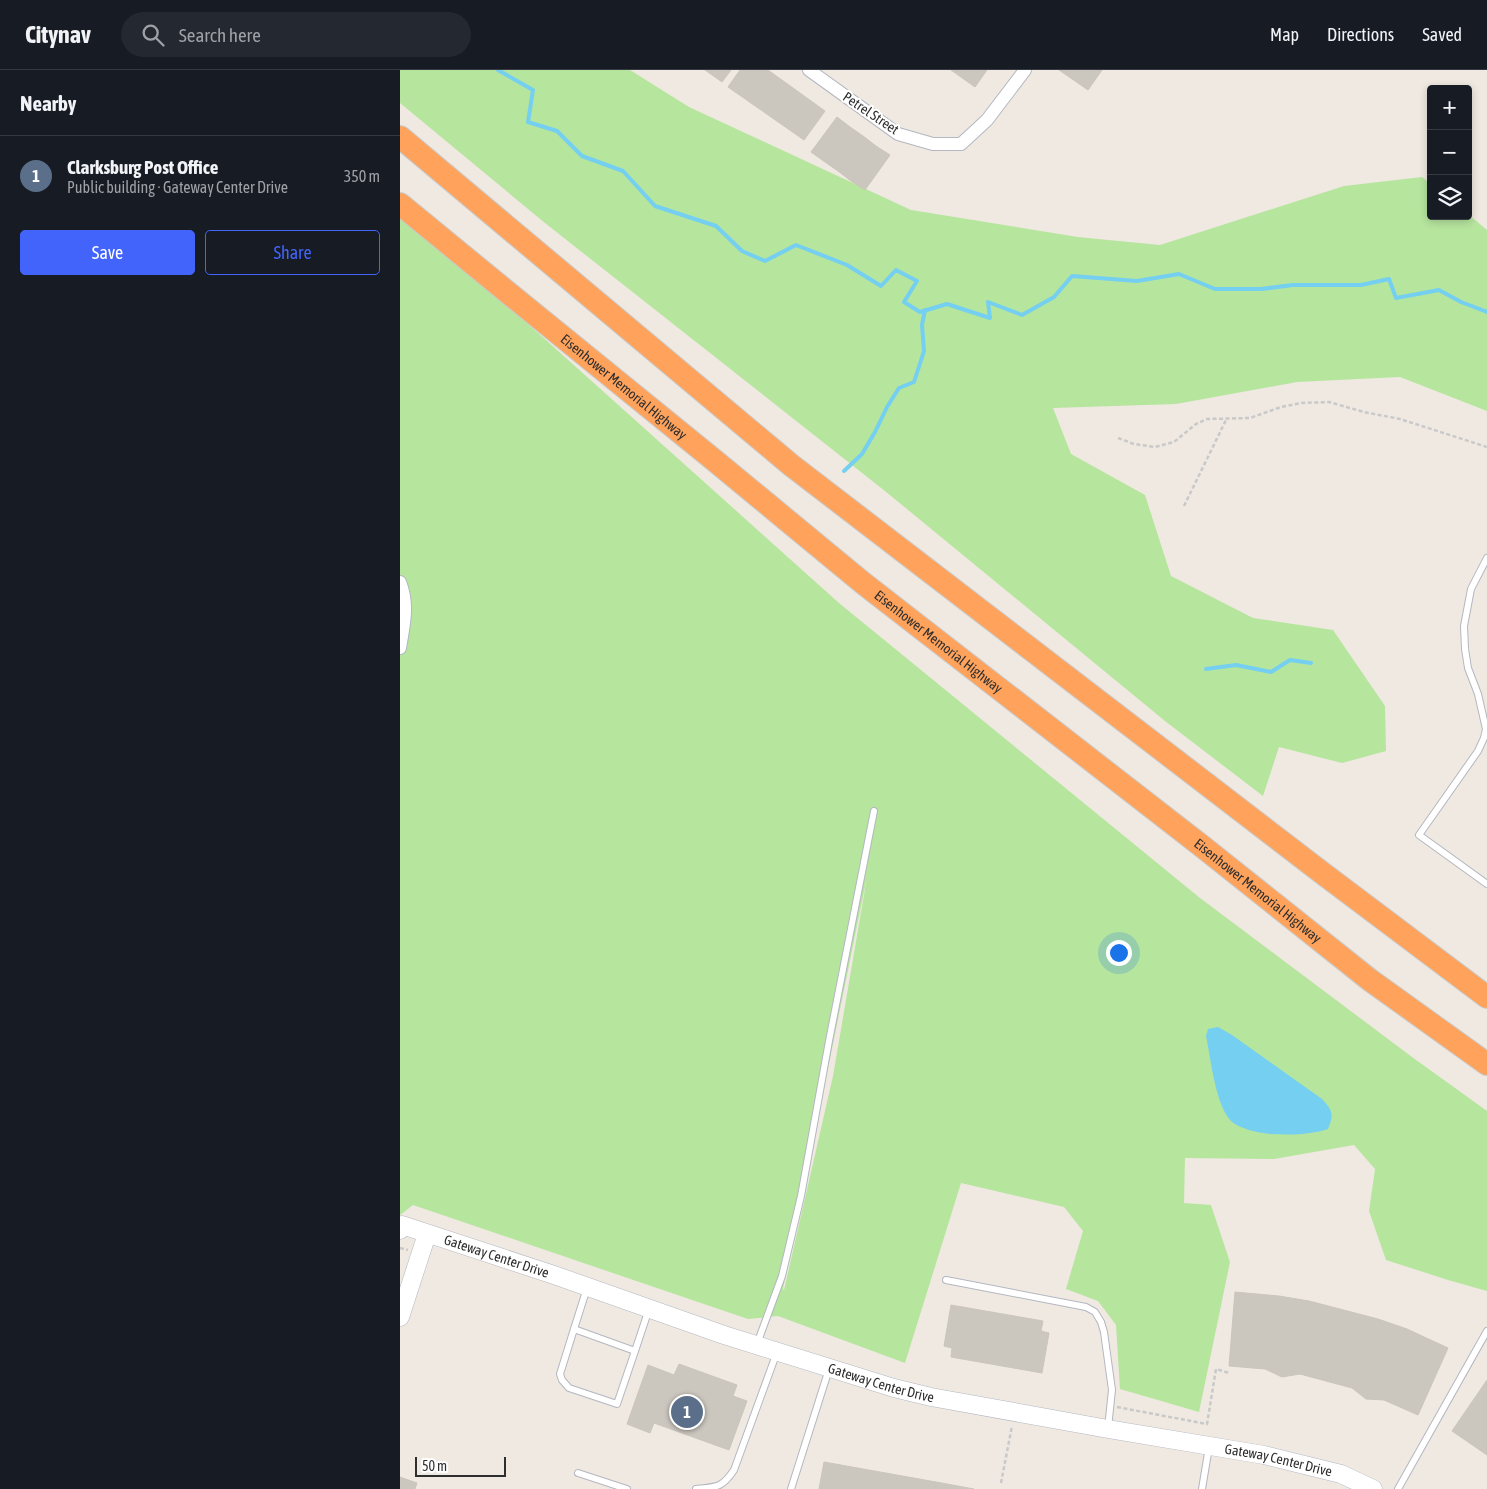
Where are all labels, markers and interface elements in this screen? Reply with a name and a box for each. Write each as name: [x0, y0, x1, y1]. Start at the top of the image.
search box: [121, 12, 471, 57]
text: Citynav: [25, 21, 91, 48]
icon: search: [139, 21, 167, 49]
text: Search here: [179, 24, 261, 46]
text: Map: [1270, 24, 1299, 45]
text: Directions: [1327, 24, 1394, 45]
text: Saved: [1422, 24, 1462, 45]
map controls: [1427, 85, 1472, 220]
button: +: [1427, 85, 1472, 130]
street label: Petrel Street: [840, 88, 902, 138]
text: Nearby: [20, 91, 76, 115]
button: −: [1427, 130, 1472, 175]
text: Clarksburg Post Office: [67, 156, 218, 178]
text: 1: [32, 167, 40, 185]
text: 350 m: [344, 167, 380, 185]
button: layers: [1427, 175, 1472, 220]
text: Public building · Gateway Center Drive: [67, 178, 288, 196]
button: Save: [20, 230, 195, 275]
button: Share: [205, 230, 380, 275]
street label: Eisenhower Memorial Highway: [558, 331, 690, 443]
street label: Eisenhower Memorial Highway: [871, 587, 1006, 697]
street label: Eisenhower Memorial Highway: [1191, 835, 1325, 946]
your location: [1106, 940, 1132, 966]
street label: Gateway Center Drive: [442, 1231, 551, 1281]
street label: Gateway Center Drive: [826, 1360, 936, 1405]
pin: 1: [671, 1393, 703, 1431]
street label: Gateway Center Drive: [1224, 1441, 1334, 1480]
scale bar: [415, 1454, 506, 1477]
text: 50 m: [422, 1458, 447, 1474]

